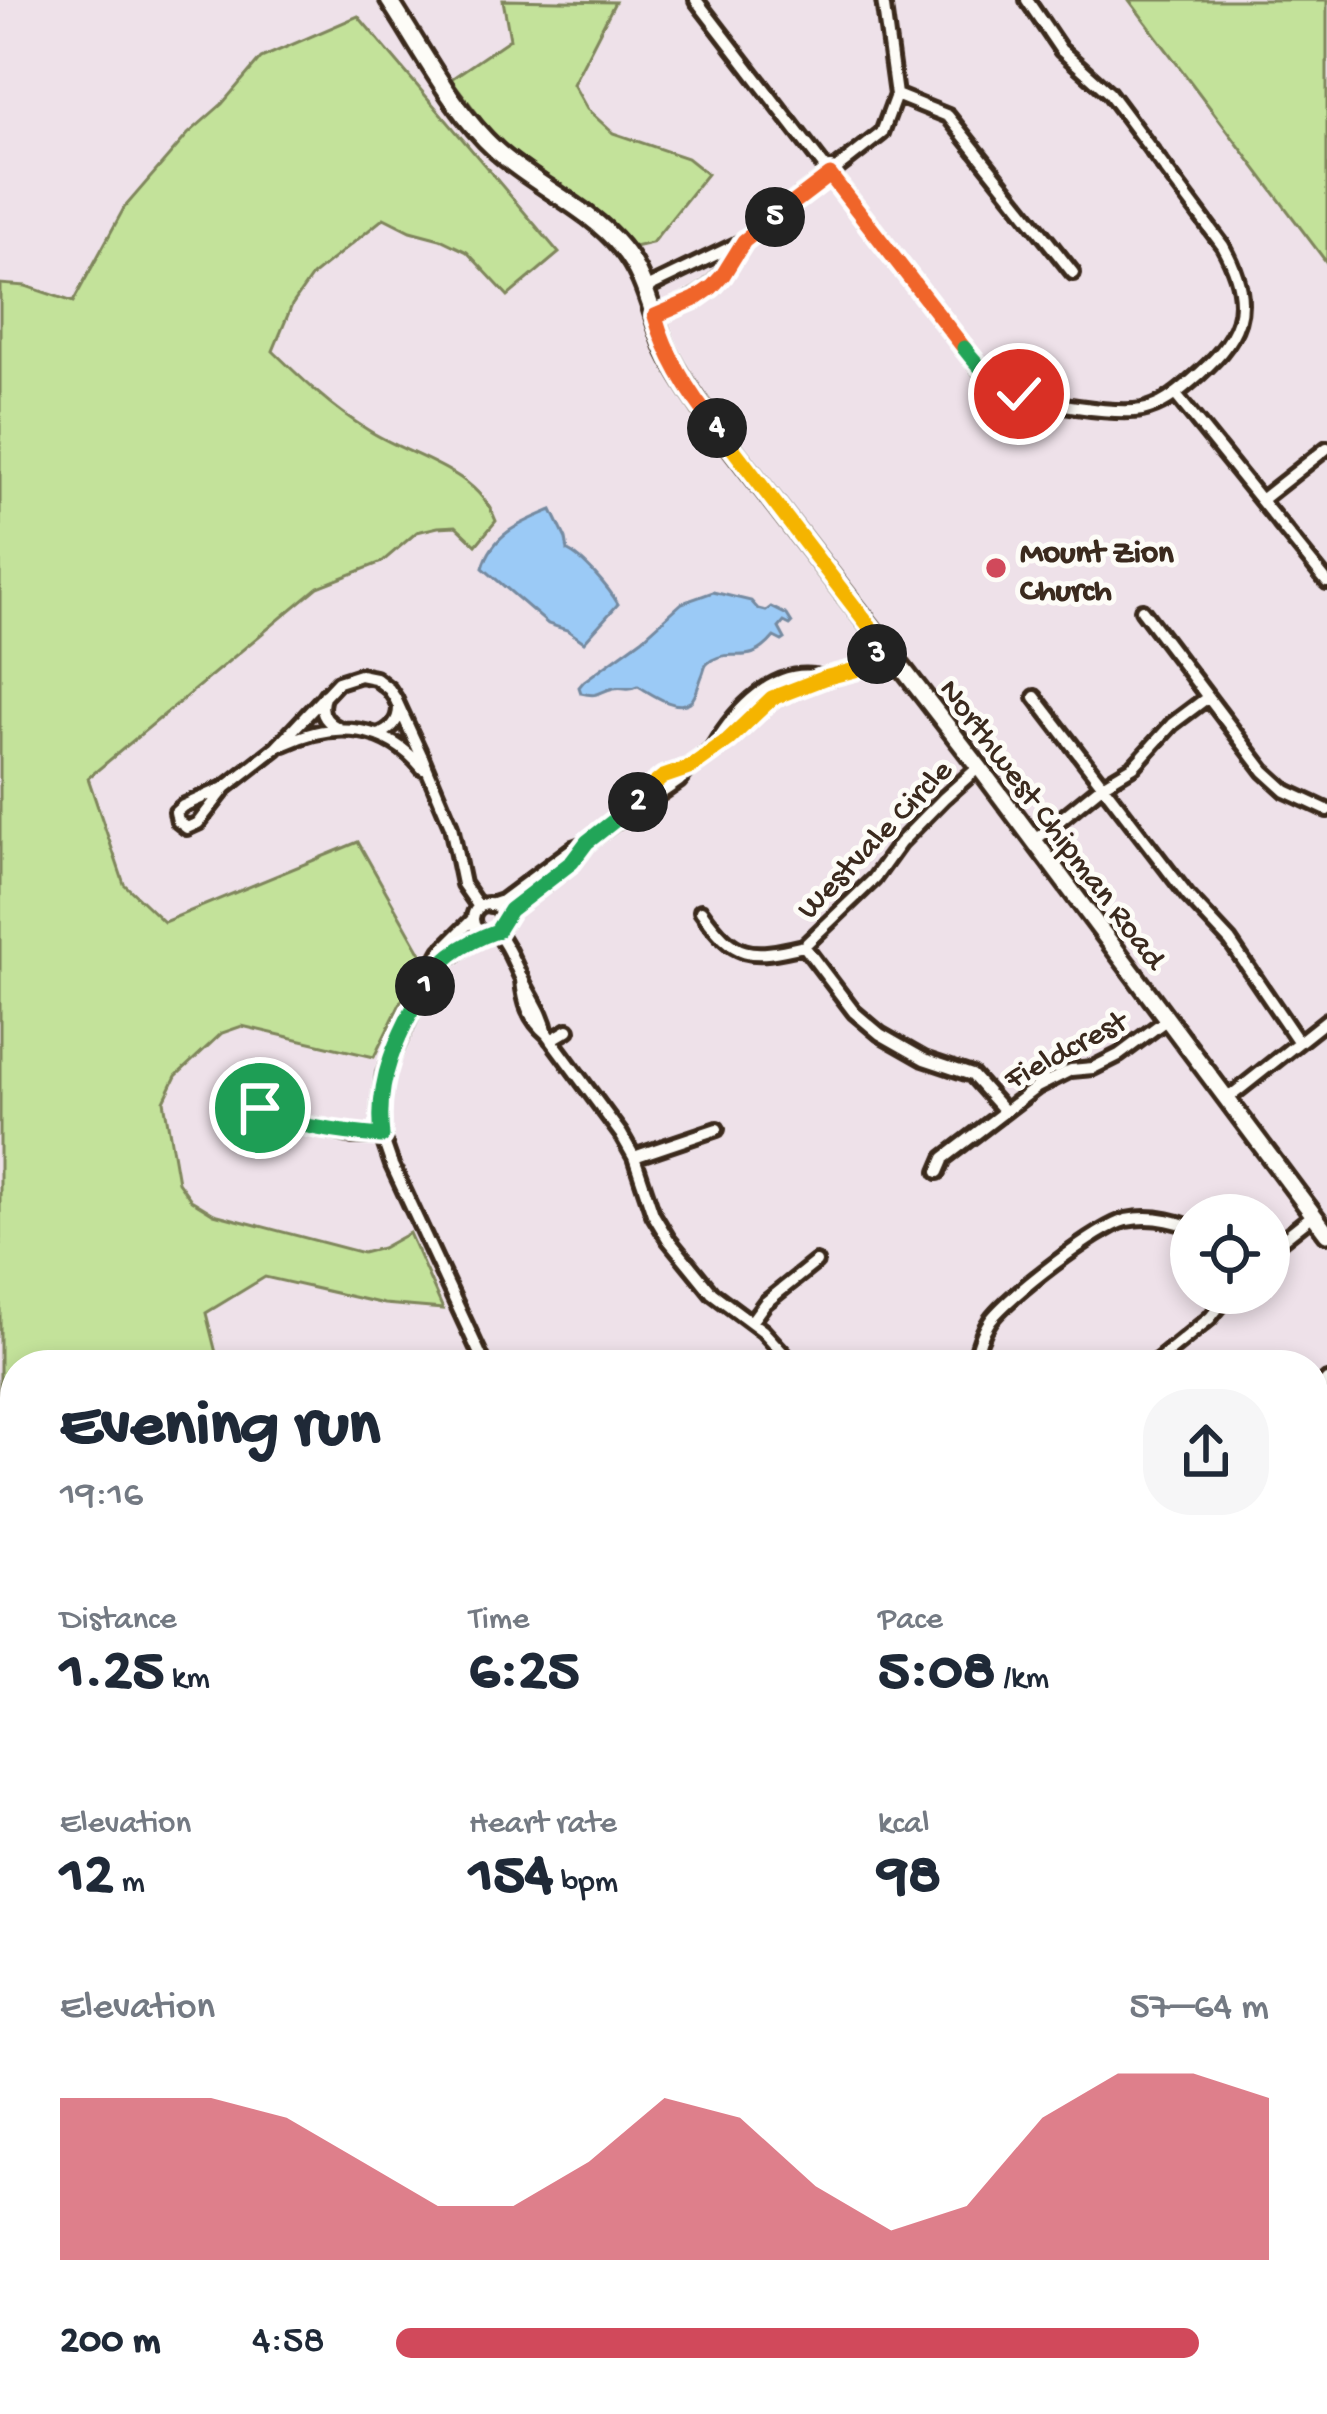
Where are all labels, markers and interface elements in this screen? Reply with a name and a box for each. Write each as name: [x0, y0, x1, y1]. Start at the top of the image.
pin: 5: [745, 187, 805, 247]
text: 5: [766, 198, 784, 236]
pin: [968, 343, 1070, 445]
icon: check: [986, 361, 1052, 427]
pin: 4: [687, 398, 747, 458]
text: 4: [709, 409, 725, 447]
place label: Mount Zion Church: [1020, 536, 1174, 612]
marker: Mount Zion Church: [983, 555, 1009, 581]
pin: 3: [847, 624, 907, 684]
text: 3: [868, 635, 886, 673]
street label: Northwest Chipman Road: [929, 673, 1173, 980]
street label: Westvale Circle: [790, 752, 963, 929]
pin: 2: [608, 772, 668, 832]
text: 2: [630, 783, 646, 821]
pin: 1: [395, 956, 455, 1016]
text: 1: [418, 967, 432, 1005]
street label: Fieldcrest: [998, 1003, 1137, 1101]
pin: [209, 1057, 311, 1159]
icon: arrive: [227, 1075, 293, 1141]
map controls: [1170, 1194, 1290, 1314]
button: locate: [1170, 1194, 1290, 1314]
button: share: [1143, 1389, 1269, 1515]
text: Evening run: [60, 1390, 380, 1468]
text: 19:16: [60, 1474, 143, 1520]
text: Distance: [60, 1602, 177, 1640]
text: Time: [469, 1602, 529, 1640]
text: Pace: [878, 1602, 943, 1640]
text: 1.25: [60, 1640, 164, 1710]
text: 6:25: [469, 1640, 579, 1710]
text: 5:08: [878, 1640, 995, 1710]
text: km: [164, 1661, 210, 1699]
text: /km: [995, 1661, 1049, 1699]
text: Elevation: [60, 1806, 191, 1844]
text: Heart rate: [469, 1806, 617, 1844]
text: kcal: [878, 1806, 930, 1844]
text: 12: [60, 1844, 114, 1914]
text: 154: [469, 1844, 553, 1914]
text: 98: [878, 1844, 941, 1914]
text: m: [114, 1865, 145, 1903]
text: bpm: [553, 1865, 618, 1903]
text: Elevation: [60, 1986, 215, 2032]
text: 57–64 m: [1129, 1986, 1269, 2032]
text: 200 m: [60, 2320, 160, 2366]
text: 4:58: [252, 2320, 325, 2366]

